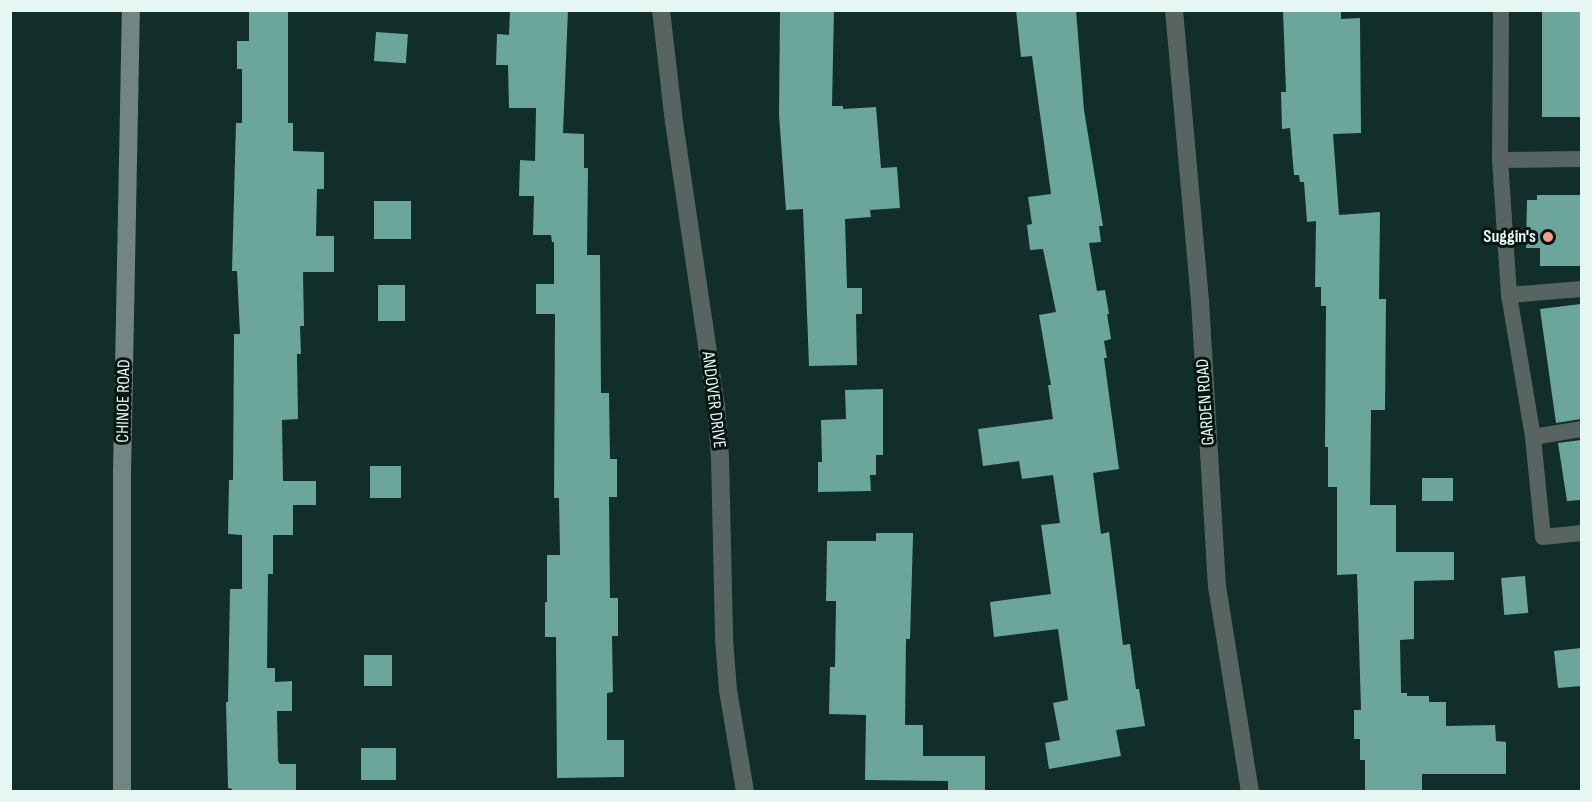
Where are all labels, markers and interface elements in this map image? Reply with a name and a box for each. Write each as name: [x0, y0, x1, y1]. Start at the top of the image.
place label: Suggin's: [1483, 226, 1536, 248]
marker: Suggin's: [1541, 230, 1555, 244]
street label: ANDOVER DRIVE: [696, 350, 730, 450]
street label: GARDEN ROAD: [1192, 358, 1220, 446]
street label: CHINOE ROAD: [112, 359, 136, 443]

